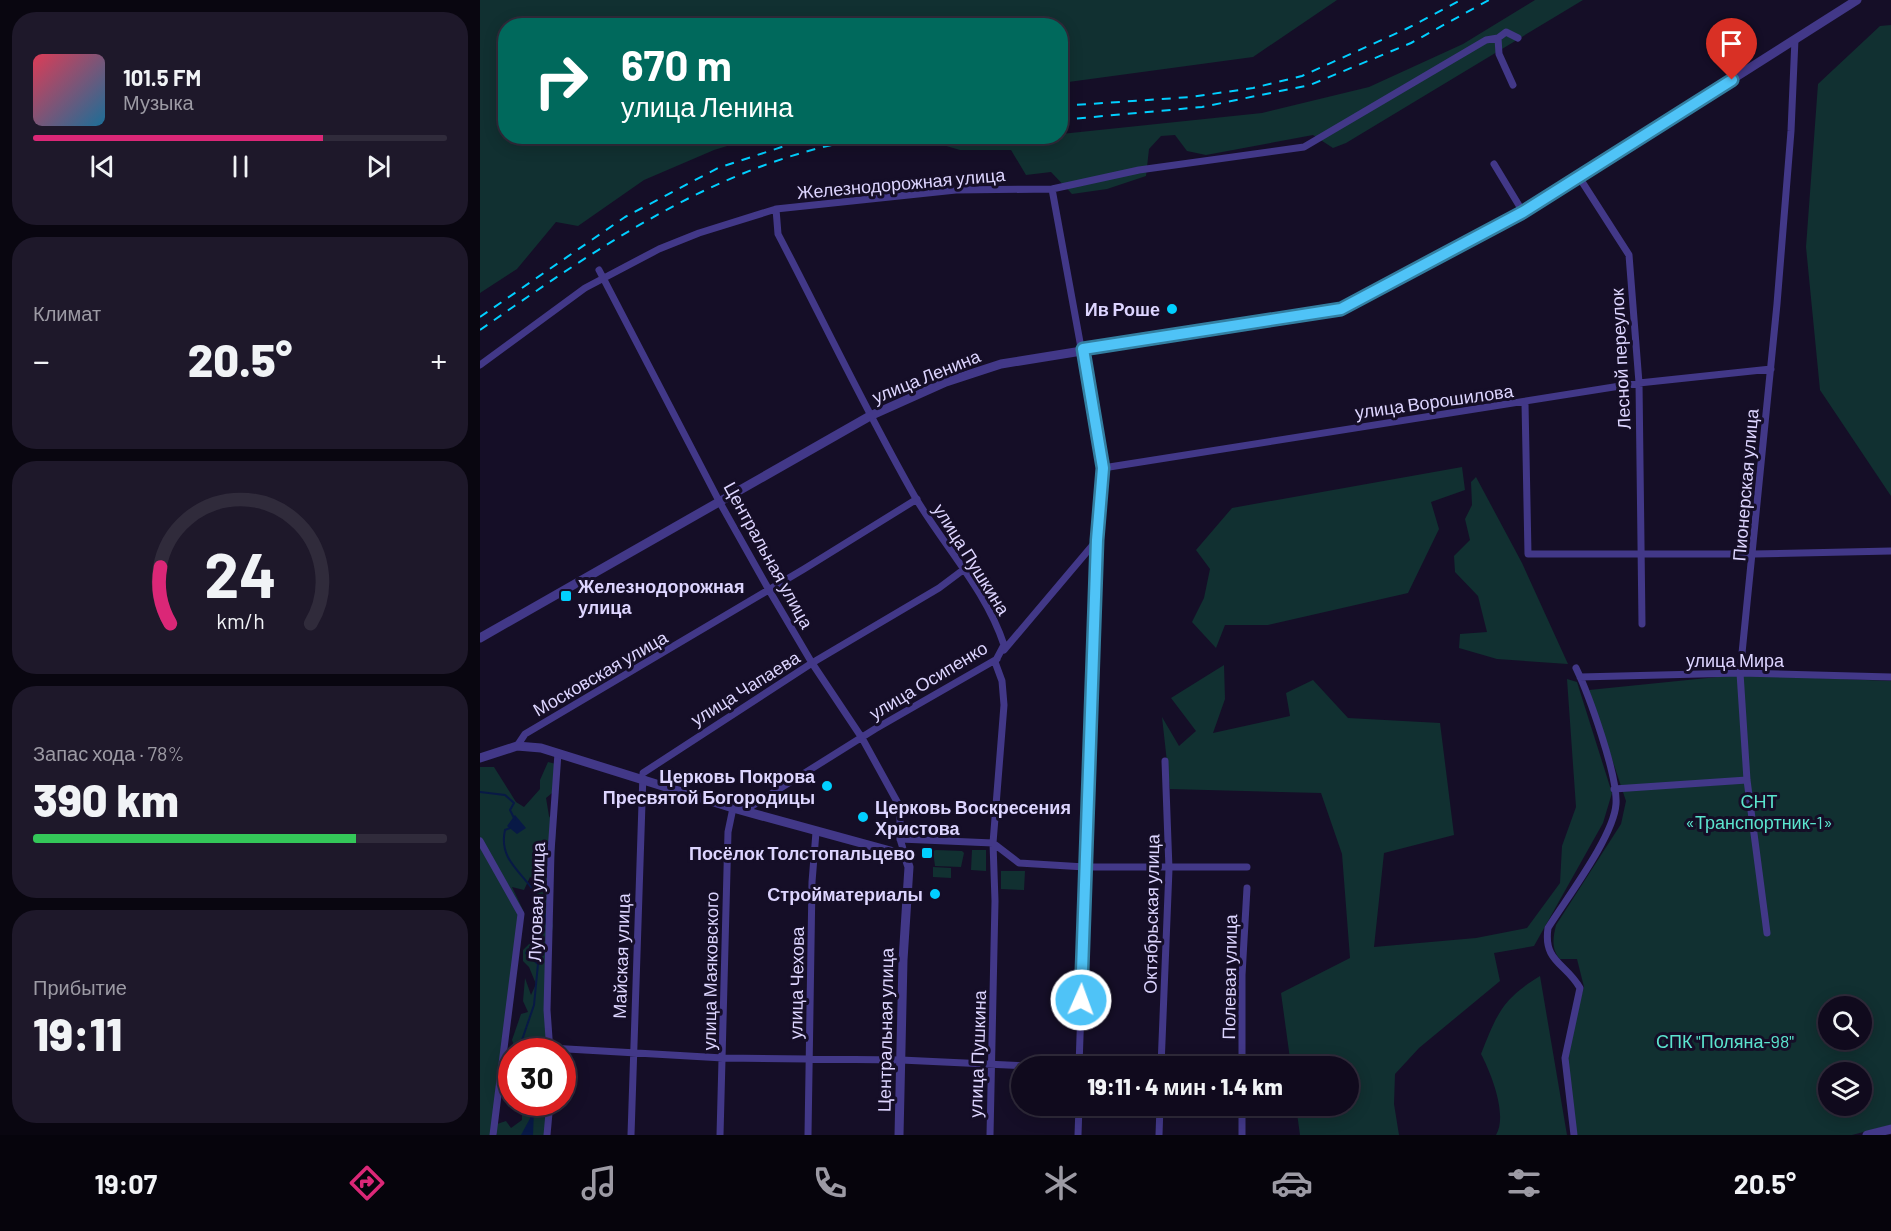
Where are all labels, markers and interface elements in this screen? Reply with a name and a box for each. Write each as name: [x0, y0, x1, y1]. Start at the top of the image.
pin: [1706, 18, 1757, 80]
icon: arrive: [1715, 27, 1748, 60]
text: 670 m: [621, 39, 732, 89]
icon: right: [522, 42, 600, 120]
text: 101.5 FM: [123, 64, 201, 90]
text: Музыка: [123, 90, 194, 114]
text: улица Ленина: [621, 90, 793, 122]
icon: previous: [86, 150, 119, 183]
icon: pause: [224, 150, 257, 183]
icon: next: [362, 150, 395, 183]
street label: Железнодорожная улица: [796, 163, 1007, 203]
street label: Лесной переулок: [1605, 288, 1635, 430]
place label: Ив Роше: [1085, 298, 1160, 320]
text: Климат: [33, 301, 101, 325]
marker: Ив Роше: [1165, 302, 1179, 316]
text: 20.5°: [188, 332, 292, 386]
text: −: [33, 340, 50, 380]
text: +: [431, 340, 447, 380]
street label: улица Ленина: [869, 344, 984, 408]
street label: улица Ворошилова: [1353, 379, 1516, 423]
street label: Пионерская улица: [1727, 407, 1763, 562]
street label: Центральная улица: [720, 478, 819, 633]
street label: улица Пушкина: [929, 499, 1016, 620]
text: 24: [204, 537, 276, 611]
place label: Железнодорожная улица: [577, 575, 744, 618]
marker: Железнодорожная улица: [559, 589, 573, 603]
text: km/h: [216, 609, 264, 634]
street label: Московская улица: [529, 625, 672, 720]
street label: улица Осипенко: [865, 636, 991, 724]
street label: улица Чапаева: [686, 645, 804, 730]
street label: улица Мира: [1686, 649, 1785, 671]
text: Запас хода · 78%: [33, 741, 184, 765]
place label: Церковь Покрова Пресвятой Богородицы: [603, 765, 816, 808]
text: 390 km: [33, 772, 179, 826]
marker: Церковь Покрова Пресвятой Богородицы: [820, 779, 834, 793]
park label: СНТ «Транспортник-1»: [1685, 790, 1833, 833]
place label: Церковь Воскресения Христова: [875, 796, 1071, 839]
marker: Церковь Воскресения Христова: [856, 810, 870, 824]
street label: Октябрьская улица: [1139, 833, 1163, 994]
street label: Луговая улица: [523, 841, 549, 962]
place label: Посёлок Толстопальцево: [689, 842, 915, 864]
marker: Посёлок Толстопальцево: [920, 846, 934, 860]
place label: Стройматериалы: [767, 883, 923, 905]
marker: Стройматериалы: [928, 887, 942, 901]
street label: улица Маяковского: [698, 891, 722, 1051]
street label: Майская улица: [608, 892, 634, 1019]
street label: Полевая улица: [1217, 913, 1241, 1040]
street label: улица Чехова: [784, 925, 808, 1040]
street label: Центральная улица: [873, 947, 897, 1112]
position arrow: [1049, 968, 1113, 1032]
text: Прибытие: [33, 975, 127, 999]
street label: улица Пушкина: [964, 989, 990, 1118]
map controls: [1818, 996, 1872, 1116]
button: search: [1818, 996, 1872, 1050]
text: 19:11: [33, 1006, 122, 1060]
park label: СПК "Поляна-98": [1656, 1030, 1794, 1052]
speed limit sign: 30: [498, 1038, 576, 1116]
button: layers: [1818, 1062, 1872, 1116]
text: 19:11 · 4 мин · 1.4 km: [1087, 1073, 1283, 1099]
icon: directions: [346, 1162, 388, 1204]
icon: music: [578, 1162, 620, 1204]
icon: phone: [809, 1162, 851, 1204]
icon: climate: [1040, 1162, 1082, 1204]
icon: car: [1271, 1162, 1313, 1204]
icon: filters: [1503, 1162, 1545, 1204]
text: 19:07: [95, 1167, 157, 1199]
text: 20.5°: [1734, 1167, 1796, 1199]

